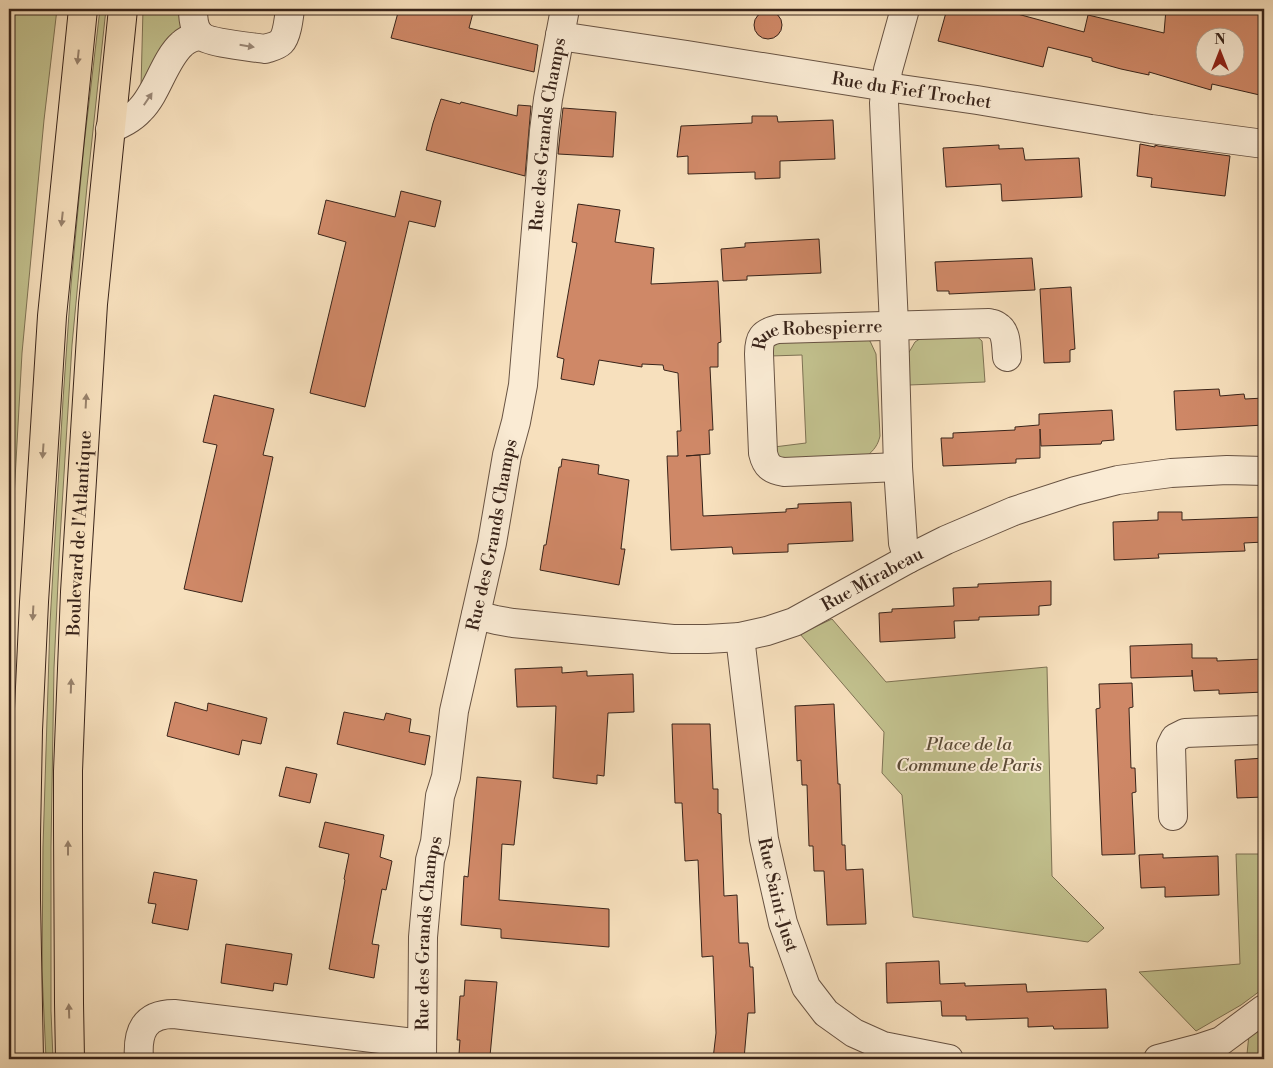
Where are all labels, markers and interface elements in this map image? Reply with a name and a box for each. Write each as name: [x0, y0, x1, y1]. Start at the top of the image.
north arrow: [1196, 28, 1246, 78]
text: N: [1214, 31, 1226, 49]
street label: Rue des Grands Champs: [524, 35, 571, 232]
one-way arrow: [239, 42, 255, 50]
one-way arrow: [74, 50, 82, 66]
street label: Rue du Fief Trochet: [830, 67, 994, 114]
one-way arrow: [143, 93, 153, 106]
one-way arrow: [57, 211, 65, 227]
street label: Rue Robespierre: [747, 315, 883, 352]
one-way arrow: [82, 393, 90, 409]
street label: Boulevard de l'Atlantique: [62, 430, 97, 638]
street label: Rue des Grands Champs: [461, 436, 522, 633]
one-way arrow: [38, 443, 46, 459]
street label: Rue Mirabeau: [817, 542, 928, 616]
one-way arrow: [29, 605, 37, 621]
one-way arrow: [67, 677, 75, 693]
park label: Place de la Commune de Paris: [896, 733, 1042, 777]
street label: Rue des Grands Champs: [411, 835, 447, 1031]
street label: Rue Saint-Just: [753, 836, 804, 956]
one-way arrow: [64, 840, 72, 856]
one-way arrow: [65, 1002, 73, 1018]

